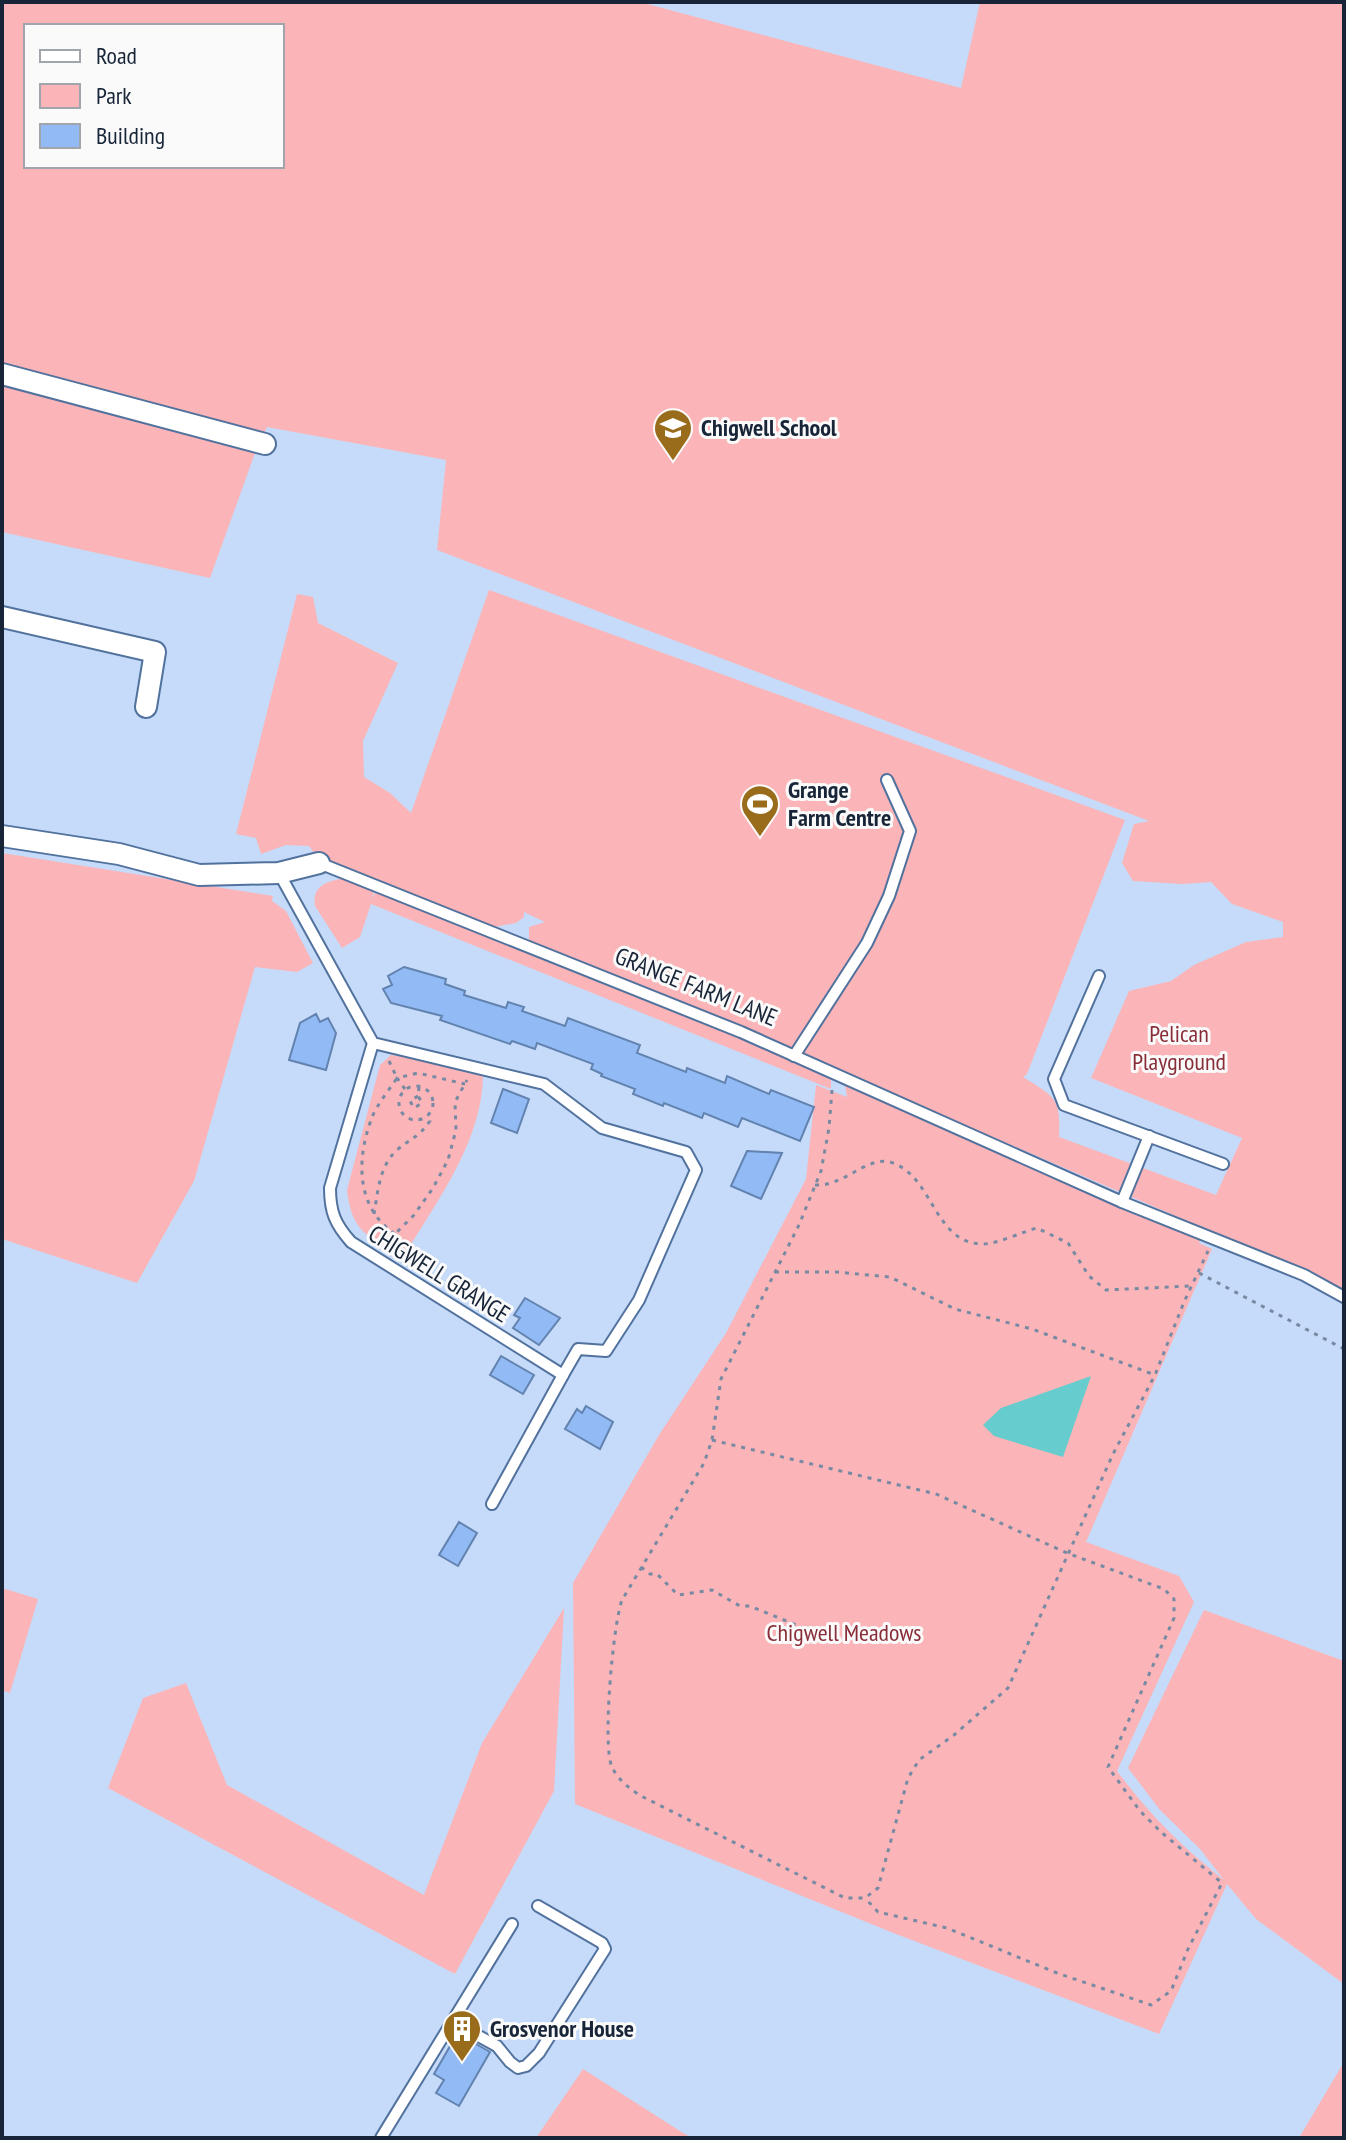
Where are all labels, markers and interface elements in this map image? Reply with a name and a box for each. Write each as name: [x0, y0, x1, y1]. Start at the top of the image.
legend: [24, 24, 284, 168]
text: Road: [96, 40, 137, 71]
text: Park: [96, 80, 132, 111]
text: Building: [96, 120, 165, 151]
school or university icon: Chigwell School: [652, 407, 694, 462]
place label: Chigwell School: [701, 412, 837, 443]
place label: Grange Farm Centre: [788, 774, 891, 833]
sports icon: Grange Farm Centre: [739, 783, 781, 838]
street label: GRANGE FARM LANE: [611, 940, 782, 1033]
park label: Pelican Playground: [1132, 1018, 1226, 1077]
street label: CHIGWELL GRANGE: [363, 1218, 516, 1329]
park label: Chigwell Meadows: [767, 1617, 921, 1648]
building icon: Grosvenor House: [441, 2008, 483, 2063]
place label: Grosvenor House: [490, 2013, 634, 2044]

